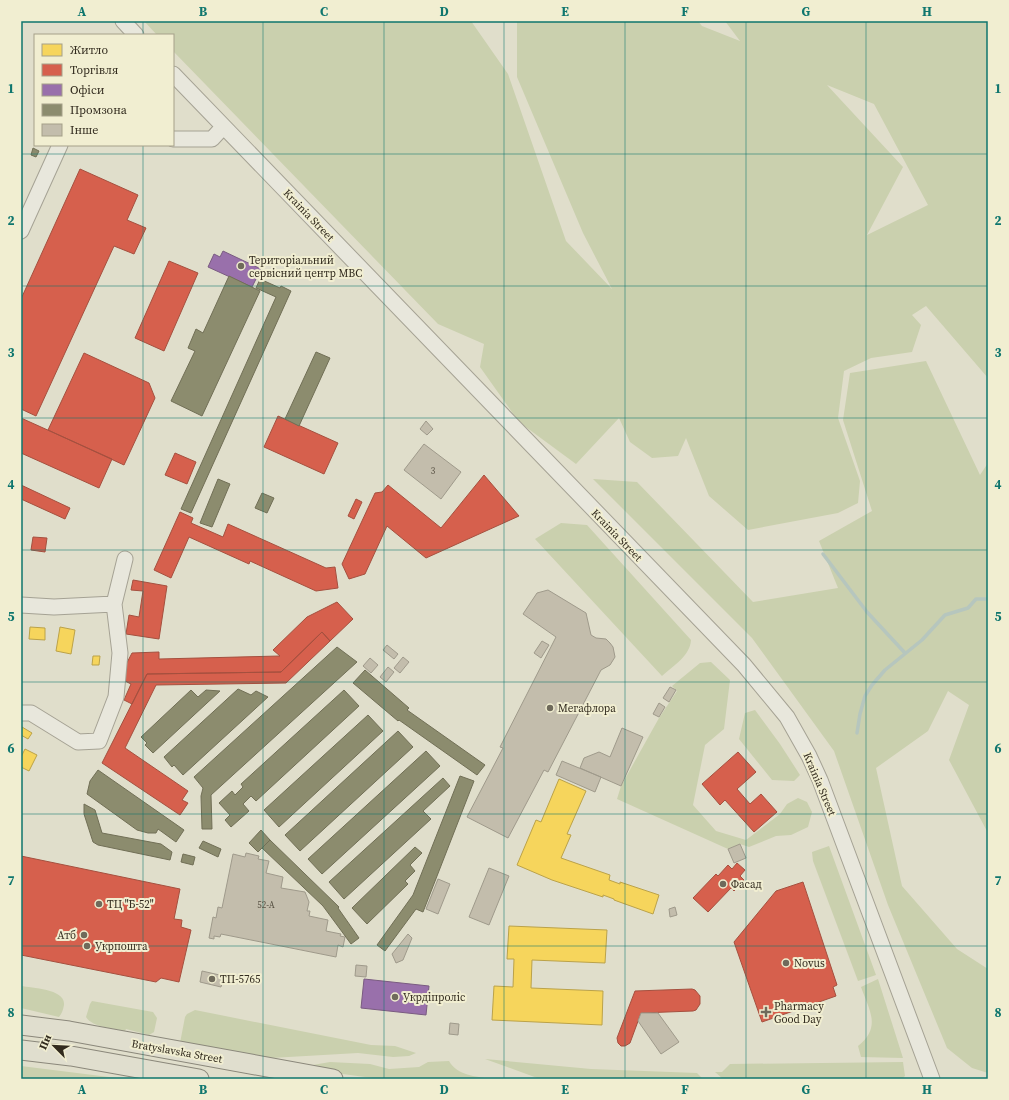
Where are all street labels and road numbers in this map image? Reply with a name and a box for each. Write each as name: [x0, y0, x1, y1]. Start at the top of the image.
street label: Krainia Street: [280, 186, 338, 245]
street label: Krainia Street: [588, 506, 646, 565]
street label: Krainia Street: [799, 750, 840, 818]
street label: Bratyslavska Street: [130, 1036, 224, 1067]

